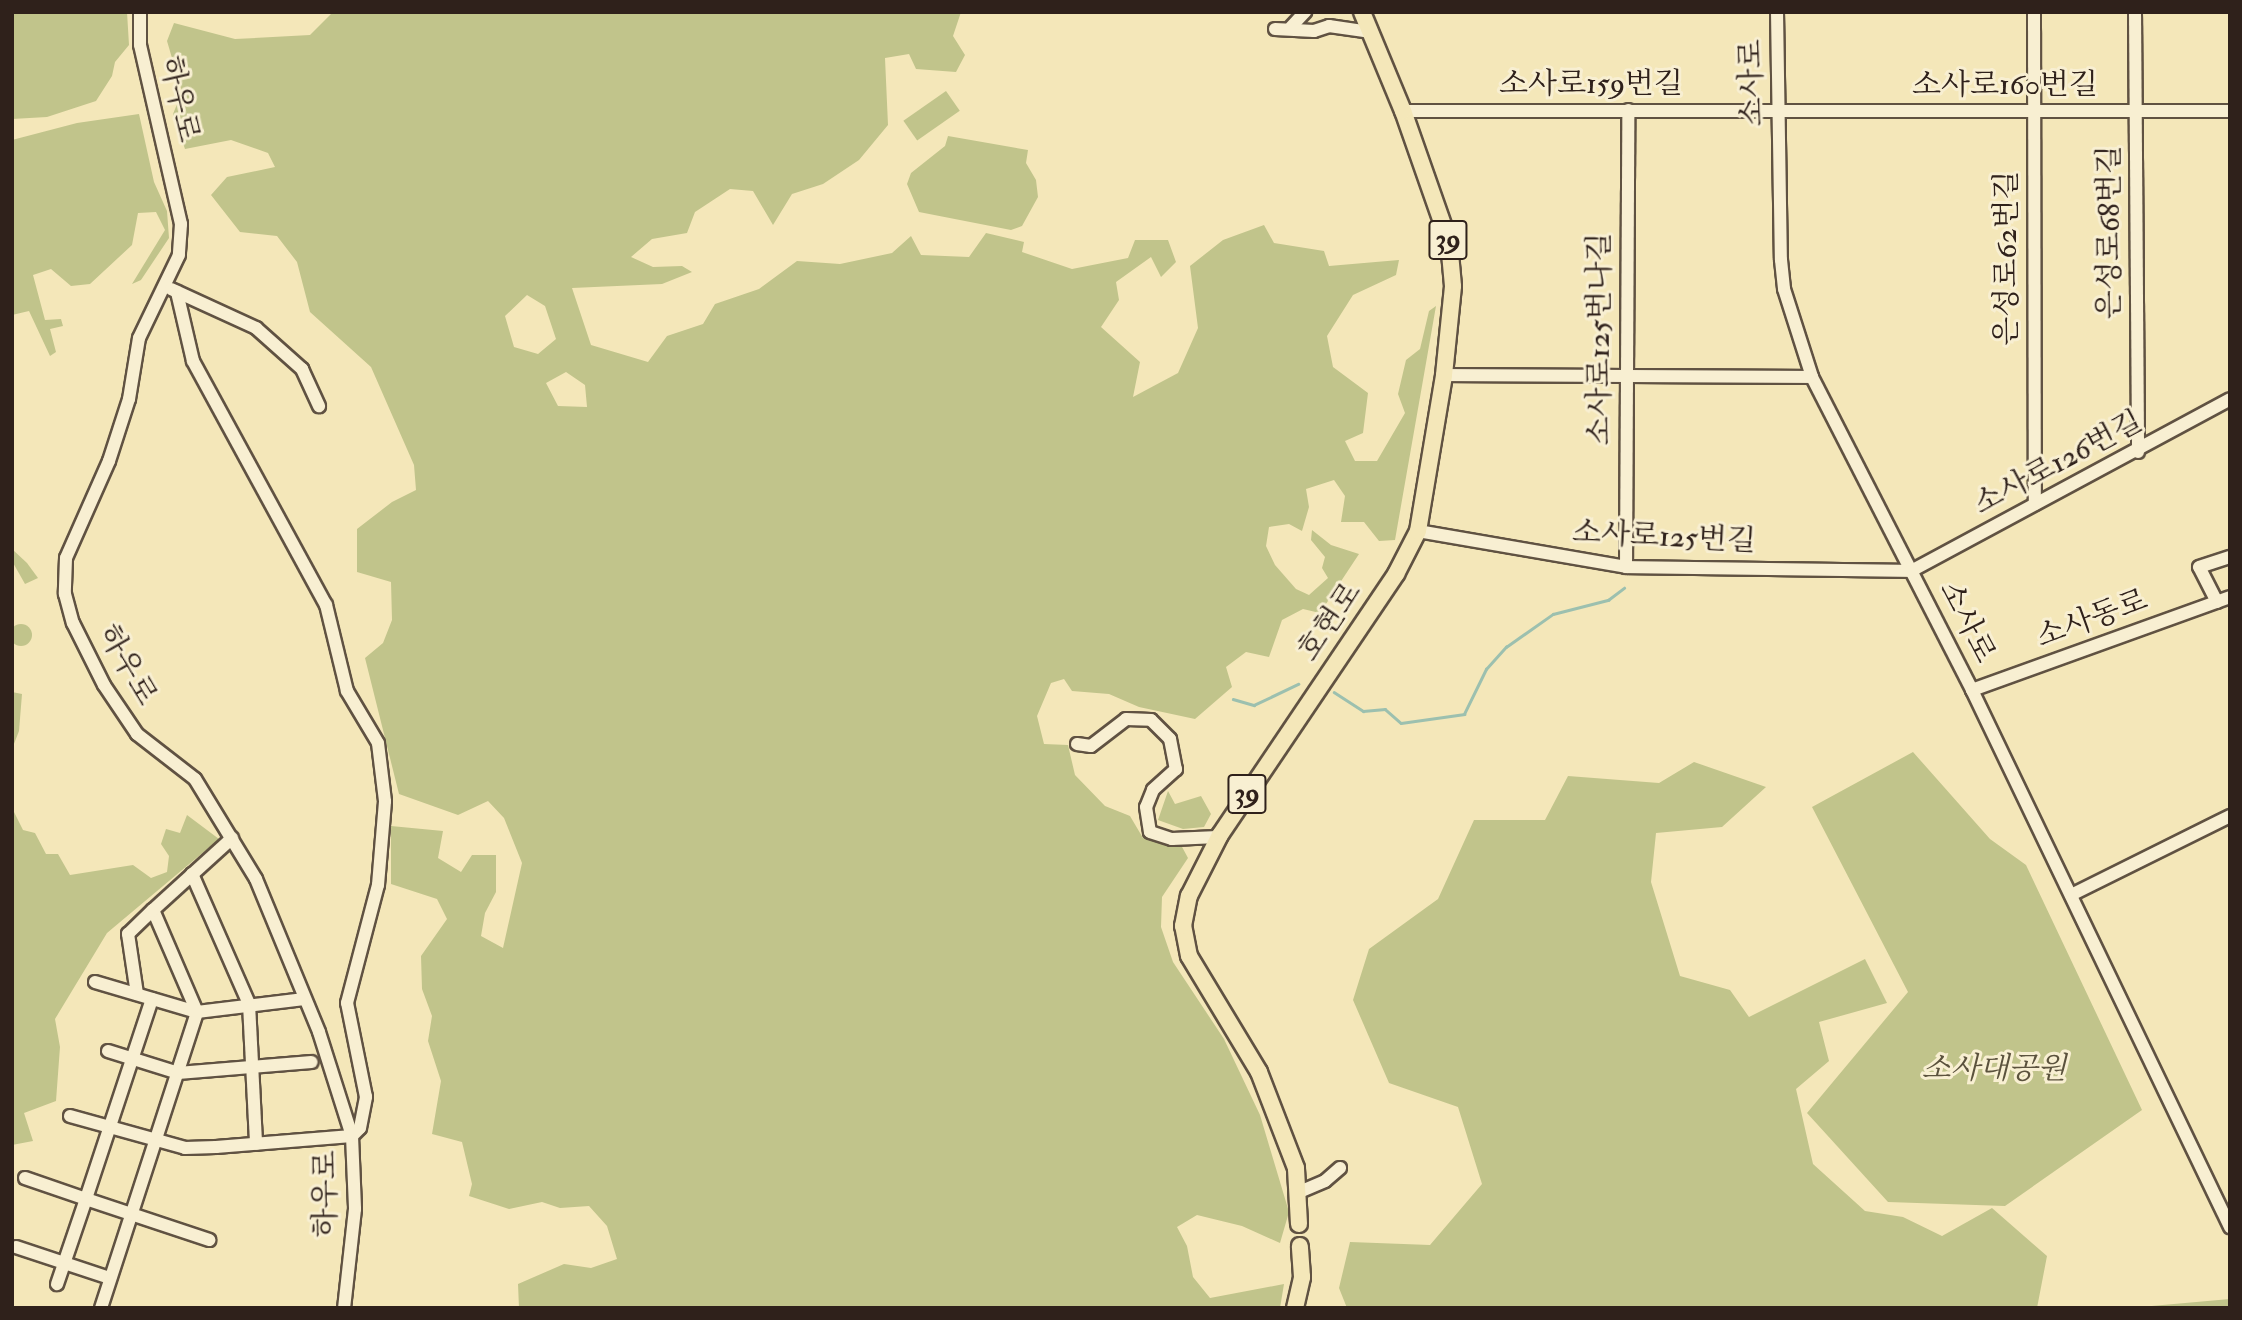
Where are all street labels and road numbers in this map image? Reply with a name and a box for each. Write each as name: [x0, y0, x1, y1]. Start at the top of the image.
street label: 소사로: [1733, 39, 1771, 127]
street label: 하우로: [152, 53, 206, 145]
street label: 소사로159번길: [1499, 66, 1683, 102]
street label: 소사로160번길: [1912, 67, 2098, 103]
street label: 은성로68번길: [2092, 145, 2128, 319]
street label: 은성로62번길: [1989, 170, 2025, 346]
road number: 39: [1427, 216, 1469, 264]
street label: 소사로125번나길: [1582, 233, 1618, 445]
street label: 소사로126번길: [1967, 403, 2149, 523]
street label: 소사로125번길: [1571, 514, 1757, 560]
street label: 소사로: [1931, 575, 2003, 669]
street label: 호현로: [1291, 576, 1369, 668]
street label: 소사동로: [2031, 582, 2153, 656]
street label: 하우로: [90, 618, 164, 712]
road number: 39: [1226, 770, 1268, 818]
street label: 하우로: [308, 1151, 344, 1237]

